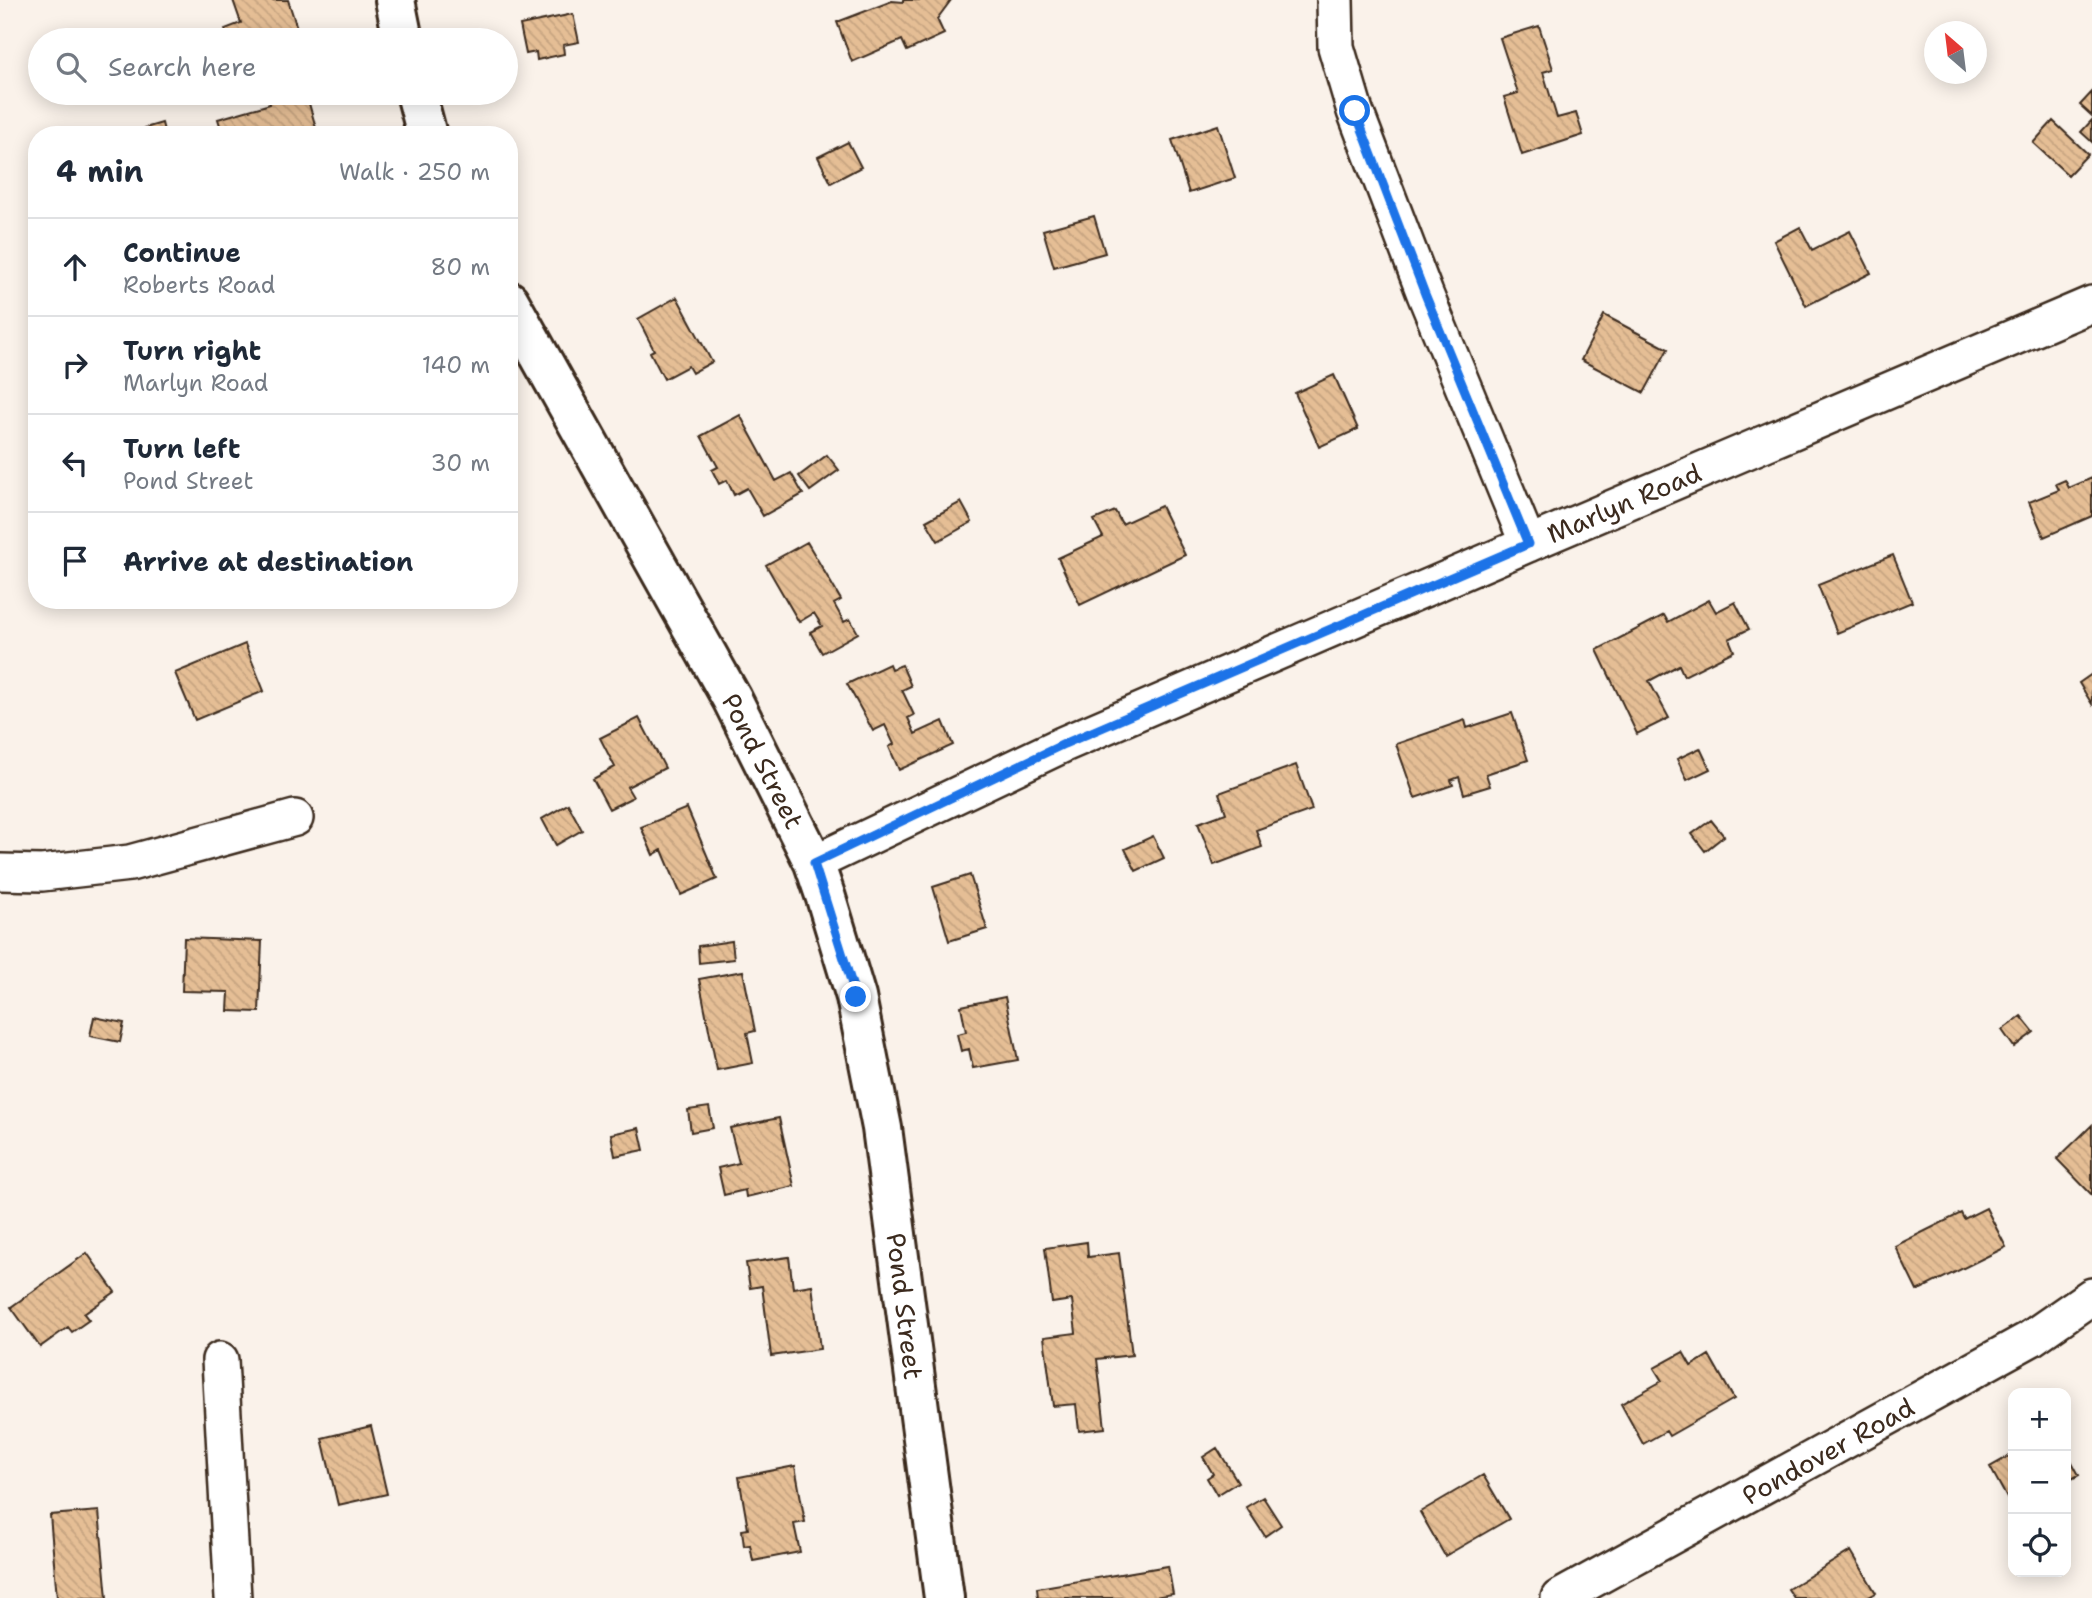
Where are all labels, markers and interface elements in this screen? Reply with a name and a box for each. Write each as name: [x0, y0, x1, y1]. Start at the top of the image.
north arrow: [1924, 21, 1987, 84]
search box: [28, 28, 518, 105]
icon: search: [52, 48, 90, 86]
text: Search here: [108, 49, 257, 84]
route start: [1339, 95, 1370, 126]
text: 4 min: [56, 151, 143, 192]
text: Walk · 250 m: [339, 157, 490, 187]
text: Continue: [123, 235, 241, 270]
icon: ahead: [56, 248, 94, 286]
text: 80 m: [431, 252, 490, 282]
text: Roberts Road: [123, 270, 275, 300]
text: Turn right: [123, 333, 261, 368]
icon: right: [56, 346, 94, 384]
text: 140 m: [422, 350, 490, 380]
text: Marlyn Road: [123, 368, 268, 398]
text: Turn left: [123, 431, 240, 466]
icon: left: [56, 444, 94, 482]
text: 30 m: [431, 448, 490, 478]
street label: Marlyn Road: [1542, 455, 1706, 551]
text: Pond Street: [123, 466, 254, 496]
icon: arrive: [56, 542, 94, 580]
text: Arrive at destination: [123, 544, 413, 579]
street label: Pond Street: [714, 687, 812, 835]
route end: [840, 981, 871, 1012]
street label: Pond Street: [879, 1231, 931, 1381]
map controls: [2008, 1388, 2071, 1577]
button: +: [2008, 1388, 2071, 1451]
street label: Pondover Road: [1736, 1389, 1920, 1513]
button: −: [2008, 1451, 2071, 1514]
button: locate: [2008, 1514, 2071, 1577]

